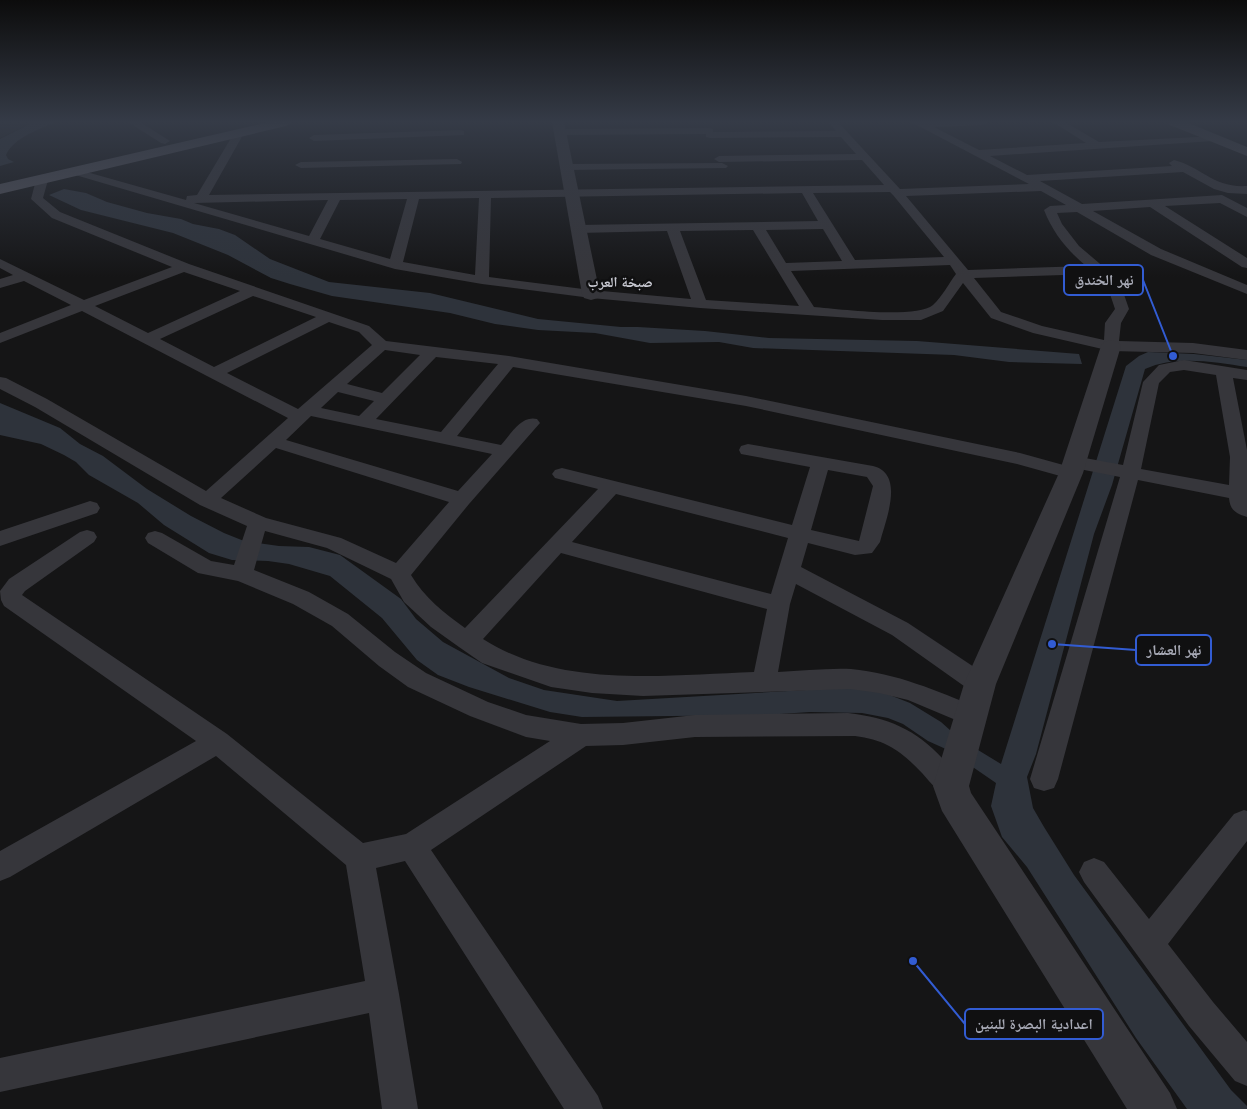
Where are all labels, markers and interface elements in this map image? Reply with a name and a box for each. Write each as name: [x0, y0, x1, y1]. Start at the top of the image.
callout: نهر الخندق: [1064, 265, 1143, 295]
text: نهر الخندق: [1074, 271, 1134, 289]
district label: صبخة العرب: [587, 274, 653, 291]
callout: نهر العشار: [1136, 635, 1211, 665]
text: نهر العشار: [1146, 641, 1201, 659]
callout: اعدادية البصرة للبنين: [965, 1009, 1103, 1039]
text: اعدادية البصرة للبنين: [975, 1015, 1093, 1033]

